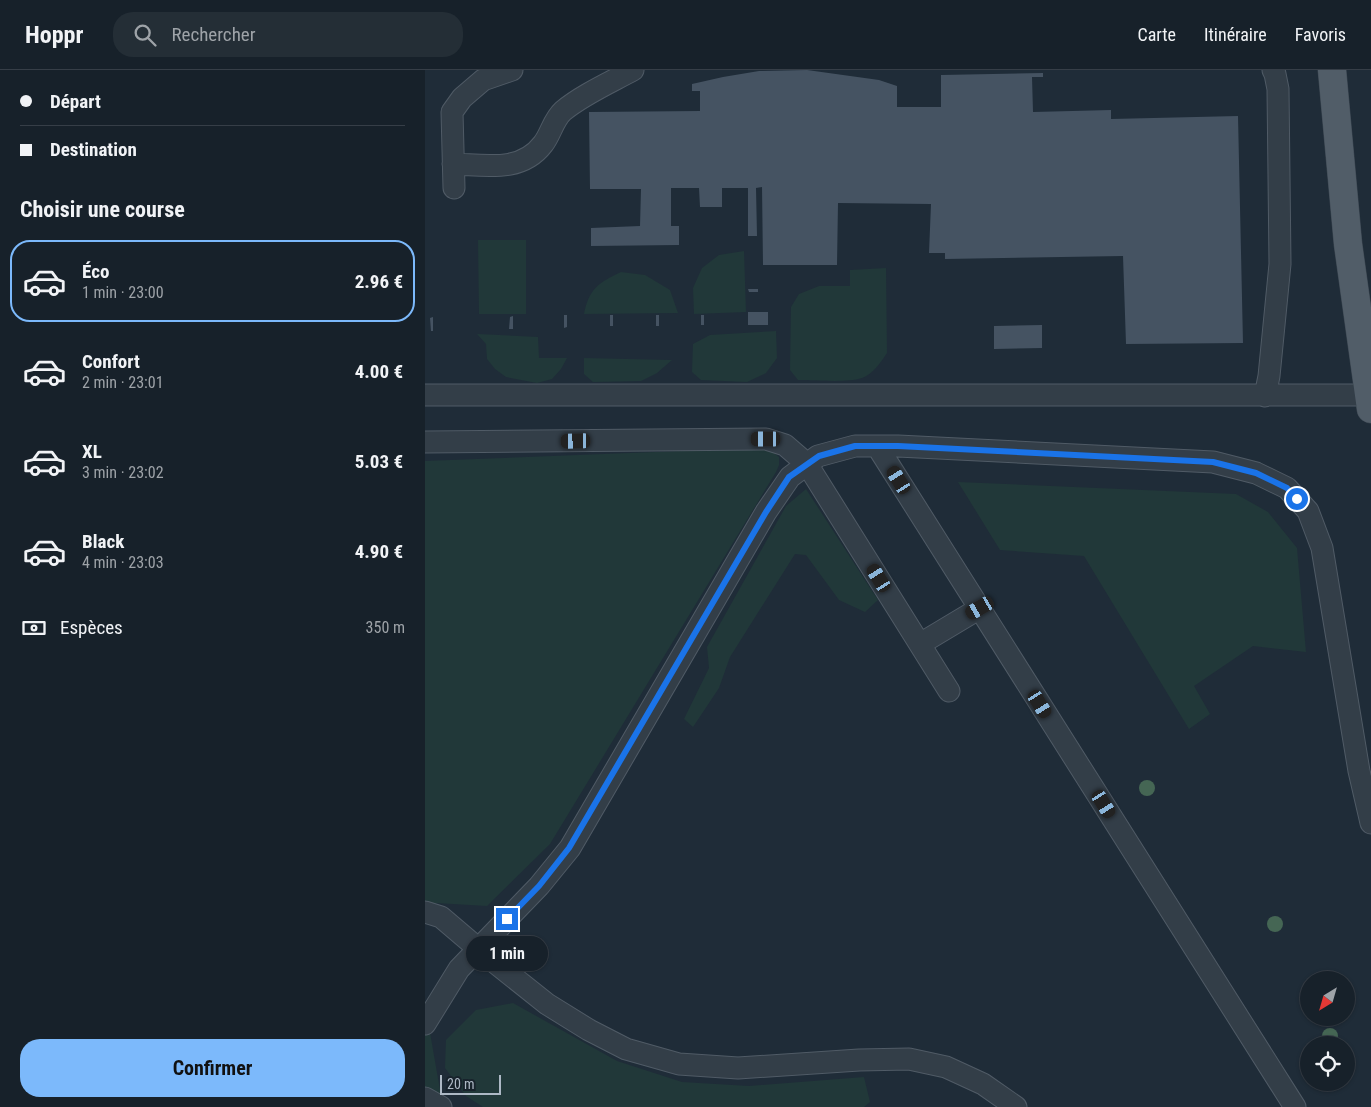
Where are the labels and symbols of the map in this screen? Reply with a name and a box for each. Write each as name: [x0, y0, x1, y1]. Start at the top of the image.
car: [751, 432, 781, 447]
car: [560, 433, 591, 449]
car: [884, 463, 913, 497]
route start: [1286, 488, 1308, 510]
car: [864, 561, 893, 595]
car: [963, 594, 996, 622]
car: [1025, 687, 1054, 721]
car: [1089, 787, 1118, 821]
route end: [496, 908, 518, 930]
callout: 1 min: [466, 936, 548, 972]
north arrow: [1300, 971, 1355, 1026]
scale bar: [440, 1072, 501, 1095]

